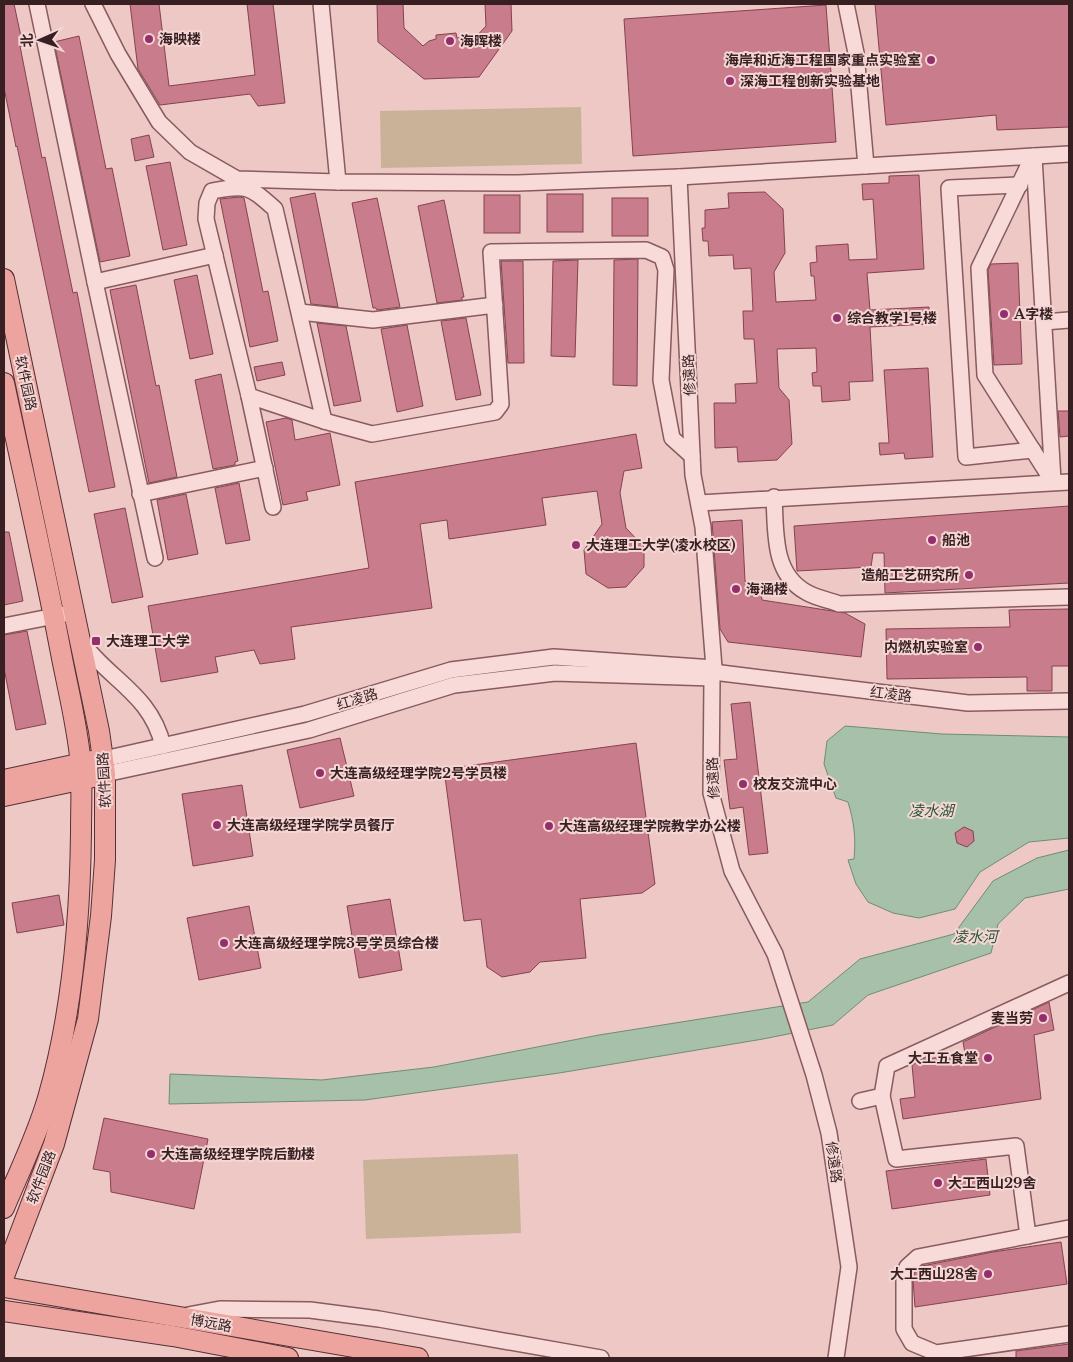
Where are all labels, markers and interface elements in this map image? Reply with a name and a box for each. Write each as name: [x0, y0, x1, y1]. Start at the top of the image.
north arrow: [15, 15, 65, 65]
place label: 海映楼: [159, 30, 201, 48]
place label: 海晖楼: [460, 32, 502, 50]
text: 北: [18, 33, 36, 48]
marker: 海映楼: [143, 33, 155, 45]
marker: 海晖楼: [444, 35, 456, 47]
place label: 海岸和近海工程国家重点实验室: [725, 51, 921, 69]
marker: 海岸和近海工程国家重点实验室: [925, 54, 937, 66]
place label: 深海工程创新实验基地: [740, 72, 880, 90]
marker: 深海工程创新实验基地: [724, 75, 736, 87]
place label: A字楼: [1013, 305, 1053, 323]
marker: A字楼: [998, 308, 1010, 320]
place label: 综合教学1号楼: [847, 309, 937, 327]
marker: 综合教学1号楼: [831, 312, 843, 324]
street label: 软件园路: [11, 354, 41, 412]
street label: 修遠路: [679, 354, 699, 396]
place label: 船池: [942, 531, 970, 549]
marker: 船池: [926, 534, 938, 546]
place label: 大连理工大学(凌水校区): [586, 536, 736, 554]
marker: 大连理工大学(凌水校区): [570, 539, 582, 551]
place label: 造船工艺研究所: [861, 566, 959, 584]
marker: 造船工艺研究所: [963, 569, 975, 581]
place label: 海涵楼: [746, 580, 788, 598]
marker: 海涵楼: [730, 583, 742, 595]
place label: 大连理工大学: [106, 632, 190, 650]
marker: 大连理工大学: [90, 635, 102, 647]
place label: 内燃机实验室: [884, 638, 968, 656]
marker: 内燃机实验室: [972, 641, 984, 653]
street label: 红凌路: [869, 683, 913, 705]
street label: 红凌路: [334, 684, 380, 714]
street label: 软件园路: [94, 752, 114, 808]
street label: 修遠路: [703, 757, 723, 799]
place label: 大连高级经理学院2号学员楼: [330, 764, 507, 782]
marker: 大连高级经理学院2号学员楼: [314, 767, 326, 779]
place label: 校友交流中心: [753, 775, 837, 793]
marker: 校友交流中心: [737, 778, 749, 790]
water label: 凌水湖: [908, 801, 955, 820]
place label: 大连高级经理学院学员餐厅: [227, 816, 395, 834]
place label: 大连高级经理学院教学办公楼: [559, 817, 741, 835]
marker: 大连高级经理学院学员餐厅: [211, 819, 223, 831]
marker: 大连高级经理学院教学办公楼: [543, 820, 555, 832]
water label: 凌水河: [952, 927, 1000, 946]
place label: 大连高级经理学院3号学员综合楼: [234, 934, 439, 952]
marker: 大连高级经理学院3号学员综合楼: [218, 937, 230, 949]
place label: 麦当劳: [991, 1009, 1033, 1027]
marker: 麦当劳: [1037, 1012, 1049, 1024]
place label: 大工五食堂: [908, 1049, 978, 1067]
marker: 大工五食堂: [982, 1052, 994, 1064]
street label: 修遠路: [822, 1140, 846, 1184]
place label: 大连高级经理学院后勤楼: [161, 1145, 315, 1163]
street label: 软件园路: [23, 1148, 59, 1206]
marker: 大连高级经理学院后勤楼: [145, 1148, 157, 1160]
place label: 大工西山29舍: [948, 1174, 1037, 1192]
marker: 大工西山29舍: [932, 1177, 944, 1189]
place label: 大工西山28舍: [890, 1265, 978, 1283]
marker: 大工西山28舍: [982, 1268, 994, 1280]
street label: 博远路: [189, 1310, 233, 1336]

